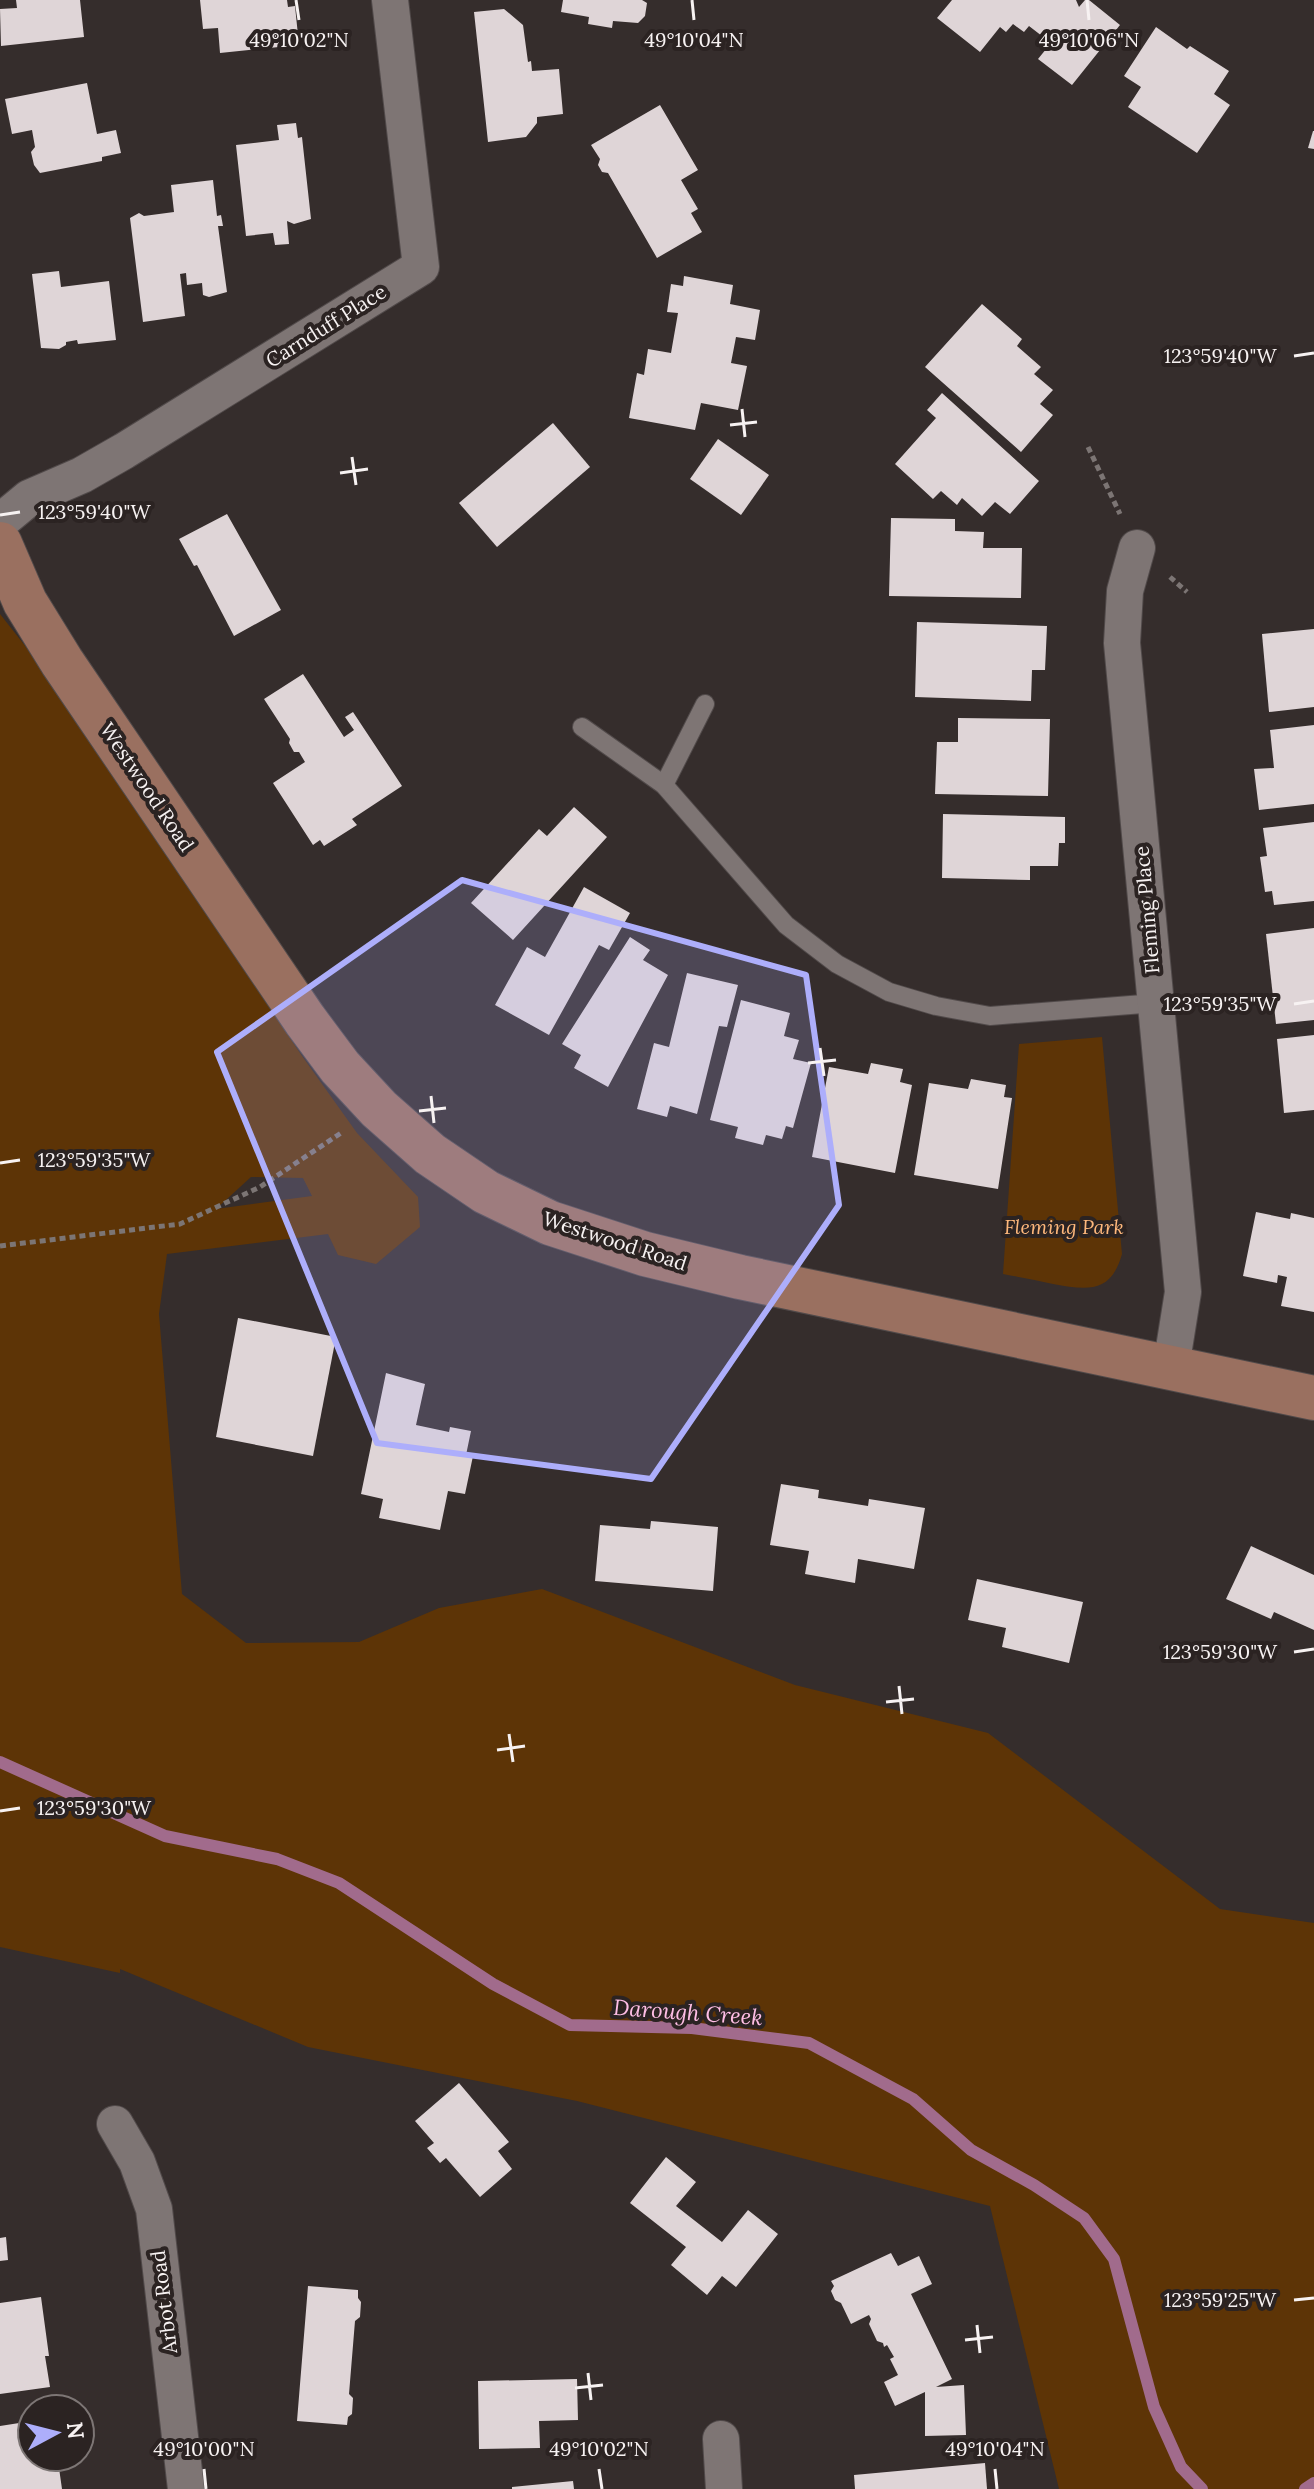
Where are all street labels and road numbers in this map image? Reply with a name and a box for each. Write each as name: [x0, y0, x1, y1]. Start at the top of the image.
street label: Carnduff Place: [261, 279, 391, 373]
street label: Westwood Road: [95, 718, 200, 856]
street label: Fleming Place: [1128, 845, 1165, 975]
street label: Westwood Road: [540, 1205, 690, 1276]
street label: Arbot Road: [145, 2249, 182, 2356]

